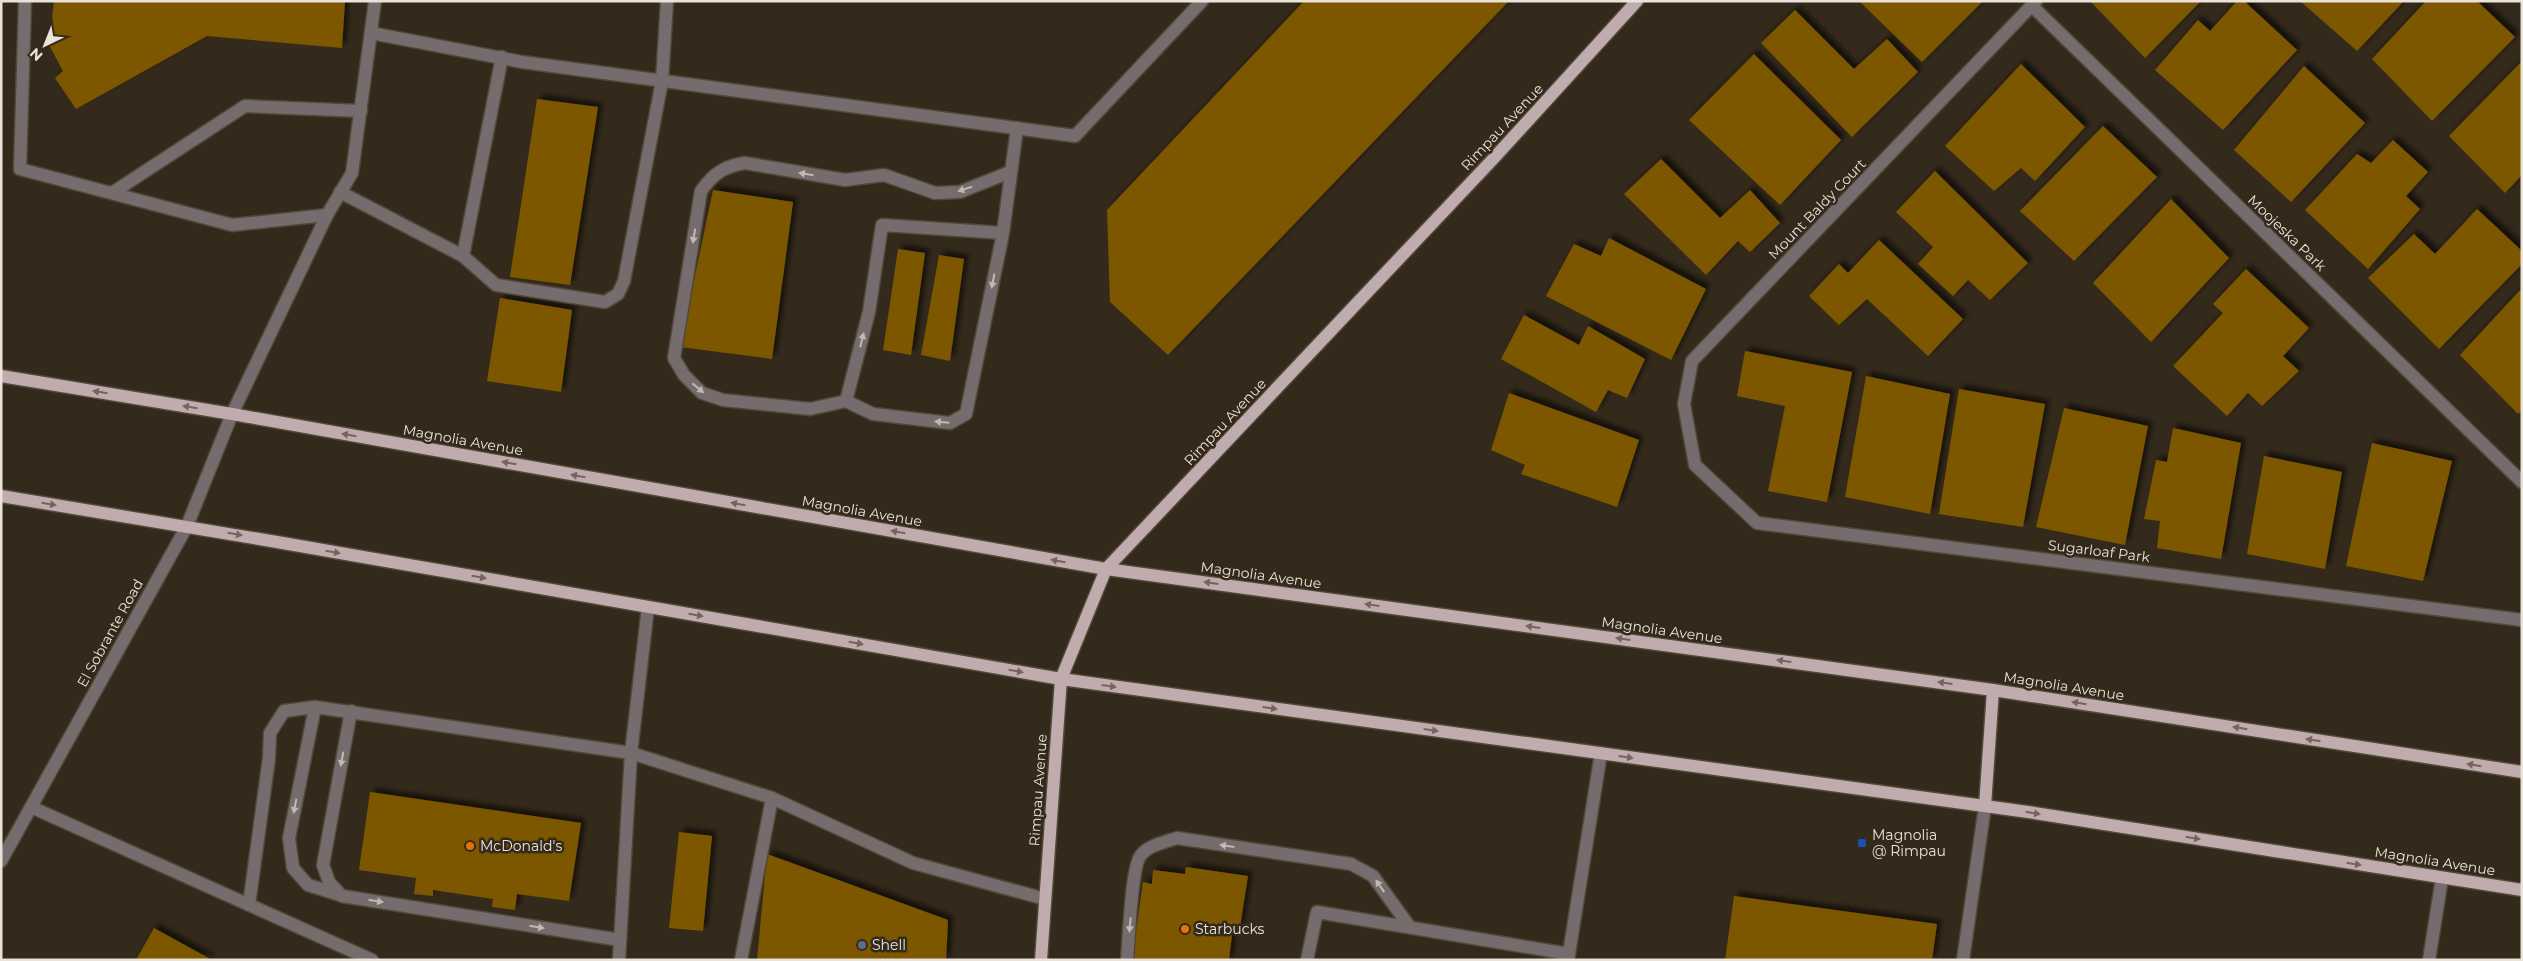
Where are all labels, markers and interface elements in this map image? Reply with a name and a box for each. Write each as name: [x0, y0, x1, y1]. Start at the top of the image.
north arrow: [20, 20, 70, 70]
text: N: [26, 44, 46, 65]
street label: Rimpau Avenue: [1457, 80, 1547, 174]
street label: Mount Baldy Court: [1764, 155, 1870, 263]
one-way arrow: [798, 170, 814, 178]
one-way arrow: [957, 186, 972, 194]
street label: Moojeska Park: [2244, 191, 2330, 275]
one-way arrow: [690, 228, 698, 244]
one-way arrow: [989, 273, 997, 288]
one-way arrow: [858, 333, 866, 348]
street label: Rimpau Avenue: [1180, 375, 1270, 469]
one-way arrow: [691, 382, 704, 393]
one-way arrow: [92, 388, 108, 396]
one-way arrow: [182, 402, 198, 410]
one-way arrow: [934, 418, 950, 426]
street label: Magnolia Avenue: [401, 421, 525, 459]
one-way arrow: [340, 430, 356, 438]
one-way arrow: [500, 459, 516, 467]
one-way arrow: [570, 471, 586, 479]
street label: Magnolia Avenue: [800, 492, 924, 530]
one-way arrow: [42, 500, 58, 508]
one-way arrow: [730, 500, 746, 508]
one-way arrow: [890, 528, 906, 536]
one-way arrow: [227, 531, 243, 539]
street label: Sugarloaf Park: [2047, 536, 2152, 566]
one-way arrow: [326, 548, 342, 556]
one-way arrow: [1050, 556, 1066, 564]
street label: Magnolia Avenue: [1199, 558, 1323, 592]
one-way arrow: [471, 573, 487, 581]
street label: El Sobrante Road: [73, 576, 147, 690]
one-way arrow: [1203, 579, 1219, 587]
one-way arrow: [1364, 601, 1380, 609]
one-way arrow: [688, 612, 704, 620]
street label: Magnolia Avenue: [1600, 613, 1724, 647]
one-way arrow: [1525, 623, 1541, 631]
one-way arrow: [1615, 635, 1631, 643]
one-way arrow: [849, 640, 865, 648]
one-way arrow: [1776, 657, 1792, 665]
one-way arrow: [1009, 668, 1025, 676]
street label: Magnolia Avenue: [2002, 668, 2126, 704]
one-way arrow: [1937, 679, 1953, 687]
one-way arrow: [1101, 682, 1117, 690]
one-way arrow: [2071, 699, 2087, 707]
one-way arrow: [1262, 704, 1278, 712]
one-way arrow: [2231, 724, 2247, 732]
one-way arrow: [1423, 726, 1439, 734]
street label: Rimpau Avenue: [1025, 733, 1051, 847]
one-way arrow: [2305, 735, 2321, 743]
one-way arrow: [338, 751, 346, 767]
one-way arrow: [1619, 753, 1635, 761]
one-way arrow: [2465, 760, 2481, 768]
one-way arrow: [291, 799, 299, 815]
one-way arrow: [2025, 809, 2041, 817]
place label: Magnolia @ Rimpau: [1872, 826, 1946, 860]
one-way arrow: [2186, 835, 2202, 843]
place label: McDonald's: [480, 837, 562, 855]
marker: Magnolia @ Rimpau: [1856, 837, 1868, 849]
marker: McDonald's: [464, 840, 476, 852]
one-way arrow: [1219, 842, 1235, 850]
street label: Magnolia Avenue: [2373, 843, 2497, 879]
one-way arrow: [2346, 860, 2362, 868]
one-way arrow: [1375, 879, 1385, 893]
one-way arrow: [369, 898, 385, 906]
one-way arrow: [1126, 917, 1134, 933]
place label: Starbucks: [1195, 920, 1265, 938]
one-way arrow: [529, 923, 545, 931]
marker: Starbucks: [1179, 923, 1191, 935]
place label: Shell: [872, 936, 906, 954]
marker: Shell: [856, 939, 868, 951]

